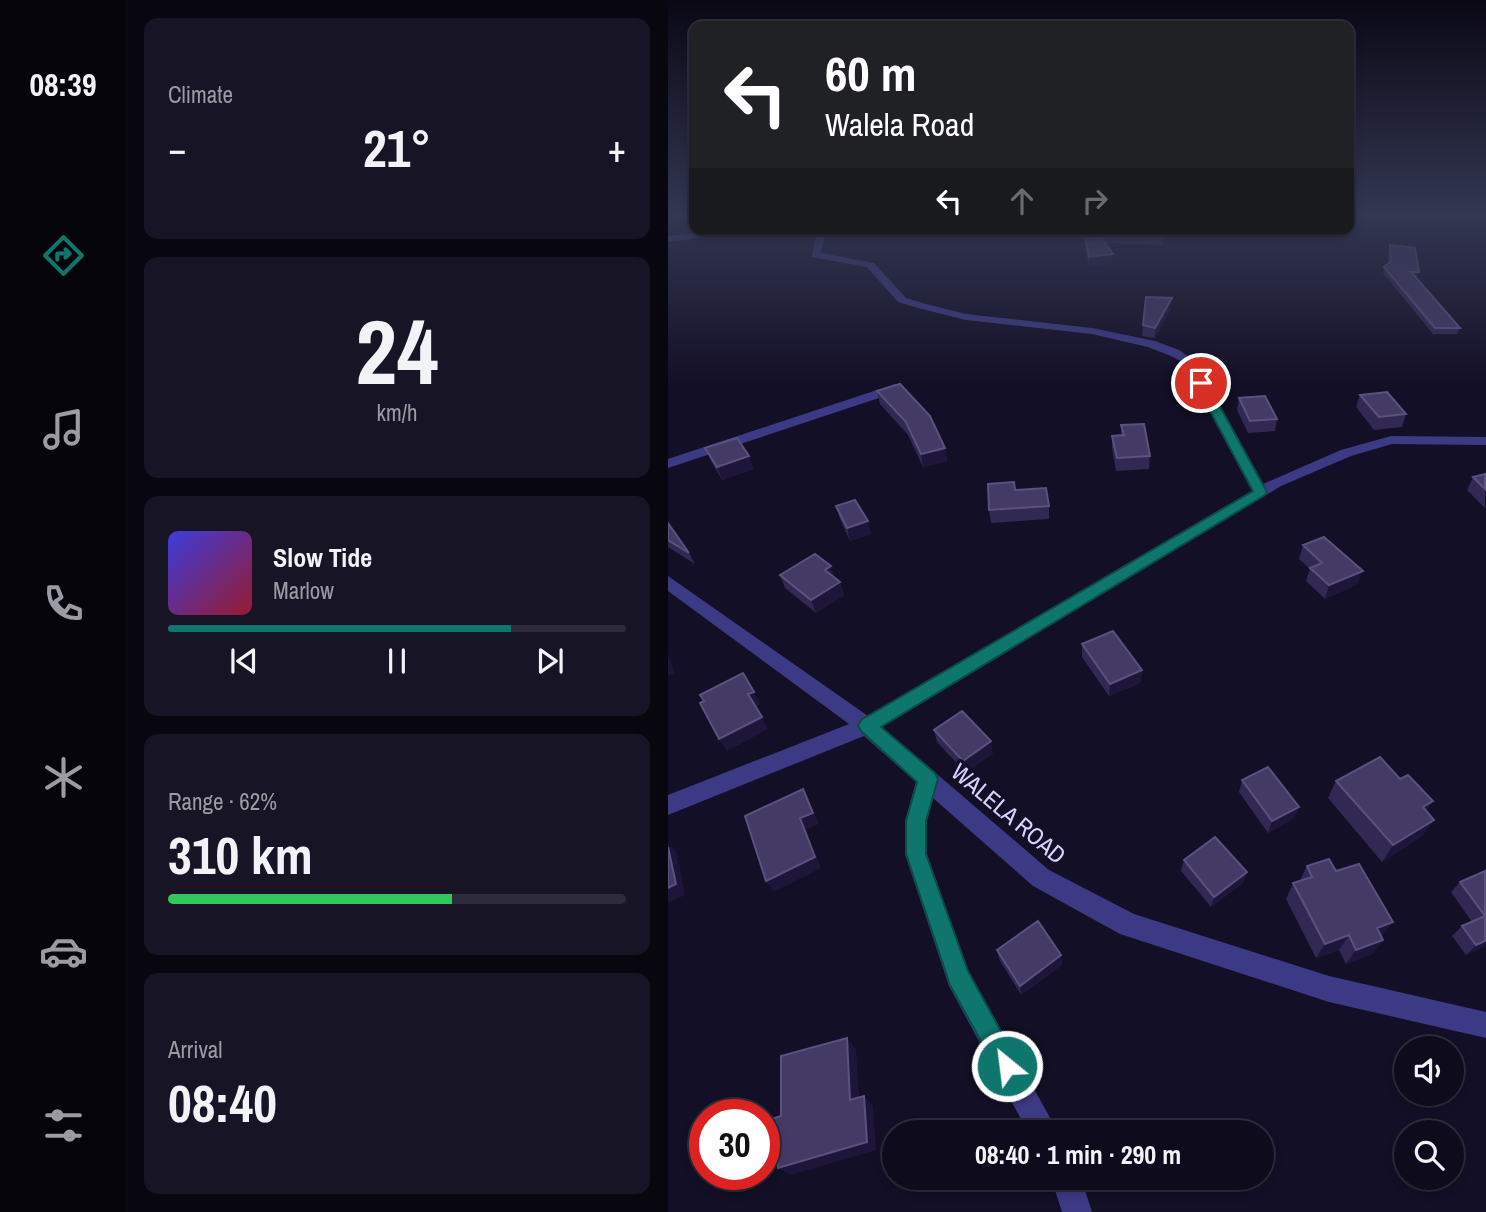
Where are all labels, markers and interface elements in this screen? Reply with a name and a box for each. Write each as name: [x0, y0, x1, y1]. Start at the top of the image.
text: 60 m: [825, 40, 917, 106]
icon: left: [710, 49, 801, 140]
text: 08:39: [29, 63, 97, 106]
text: Climate: [168, 79, 233, 110]
text: Walela Road: [825, 103, 974, 146]
text: 21°: [363, 113, 431, 183]
text: −: [168, 123, 186, 174]
text: +: [608, 123, 626, 174]
icon: left: [930, 182, 968, 220]
icon: ahead: [1003, 182, 1041, 220]
icon: right: [1076, 182, 1114, 220]
icon: directions: [39, 231, 88, 280]
text: 24: [356, 290, 439, 412]
pin: [1171, 353, 1231, 413]
icon: arrive: [1182, 364, 1220, 402]
text: km/h: [377, 397, 417, 428]
icon: music: [39, 405, 88, 454]
text: Slow Tide: [273, 540, 372, 575]
text: Marlow: [273, 575, 334, 606]
icon: phone: [39, 579, 88, 628]
icon: previous: [225, 642, 263, 680]
icon: pause: [378, 642, 416, 680]
icon: next: [531, 642, 569, 680]
icon: climate: [39, 753, 88, 802]
street label: WALELA ROAD: [945, 756, 1073, 870]
text: Range · 62%: [168, 786, 277, 817]
text: 310 km: [168, 820, 313, 890]
icon: car: [39, 927, 88, 976]
position arrow: [970, 1029, 1044, 1103]
text: Arrival: [168, 1034, 223, 1065]
map controls: [1394, 1036, 1464, 1190]
button: sound: [1394, 1036, 1464, 1106]
text: 08:40: [168, 1068, 277, 1138]
speed limit sign: 30: [689, 1099, 780, 1190]
icon: filters: [39, 1101, 88, 1150]
button: search: [1394, 1120, 1464, 1190]
text: 08:40 · 1 min · 290 m: [975, 1137, 1181, 1172]

